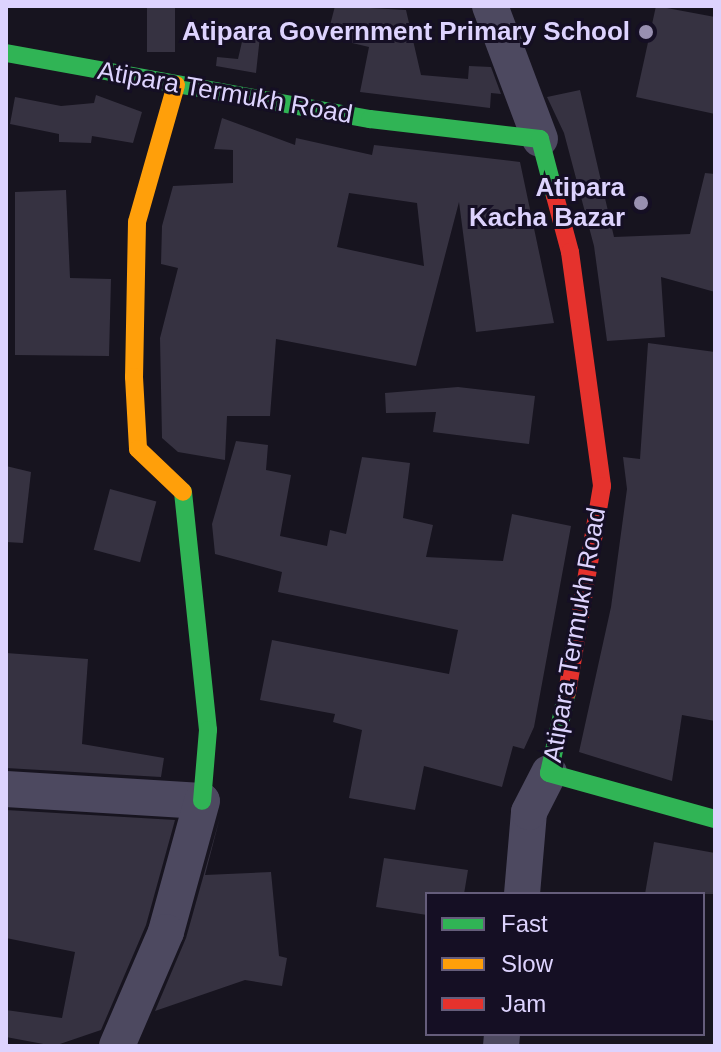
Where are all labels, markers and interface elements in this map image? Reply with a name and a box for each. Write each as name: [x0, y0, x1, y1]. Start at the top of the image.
place label: Atipara Government Primary School: [182, 16, 630, 48]
marker: Atipara Government Primary School: [637, 23, 655, 41]
street label: Atipara Termukh Road: [95, 55, 355, 131]
place label: Atipara Kacha Bazar: [469, 172, 625, 234]
marker: Atipara Kacha Bazar: [632, 194, 650, 212]
street label: Atipara Termukh Road: [537, 505, 613, 765]
legend: [425, 892, 705, 1036]
text: Fast: [501, 910, 548, 937]
text: Slow: [501, 950, 553, 977]
text: Jam: [501, 990, 546, 1017]

